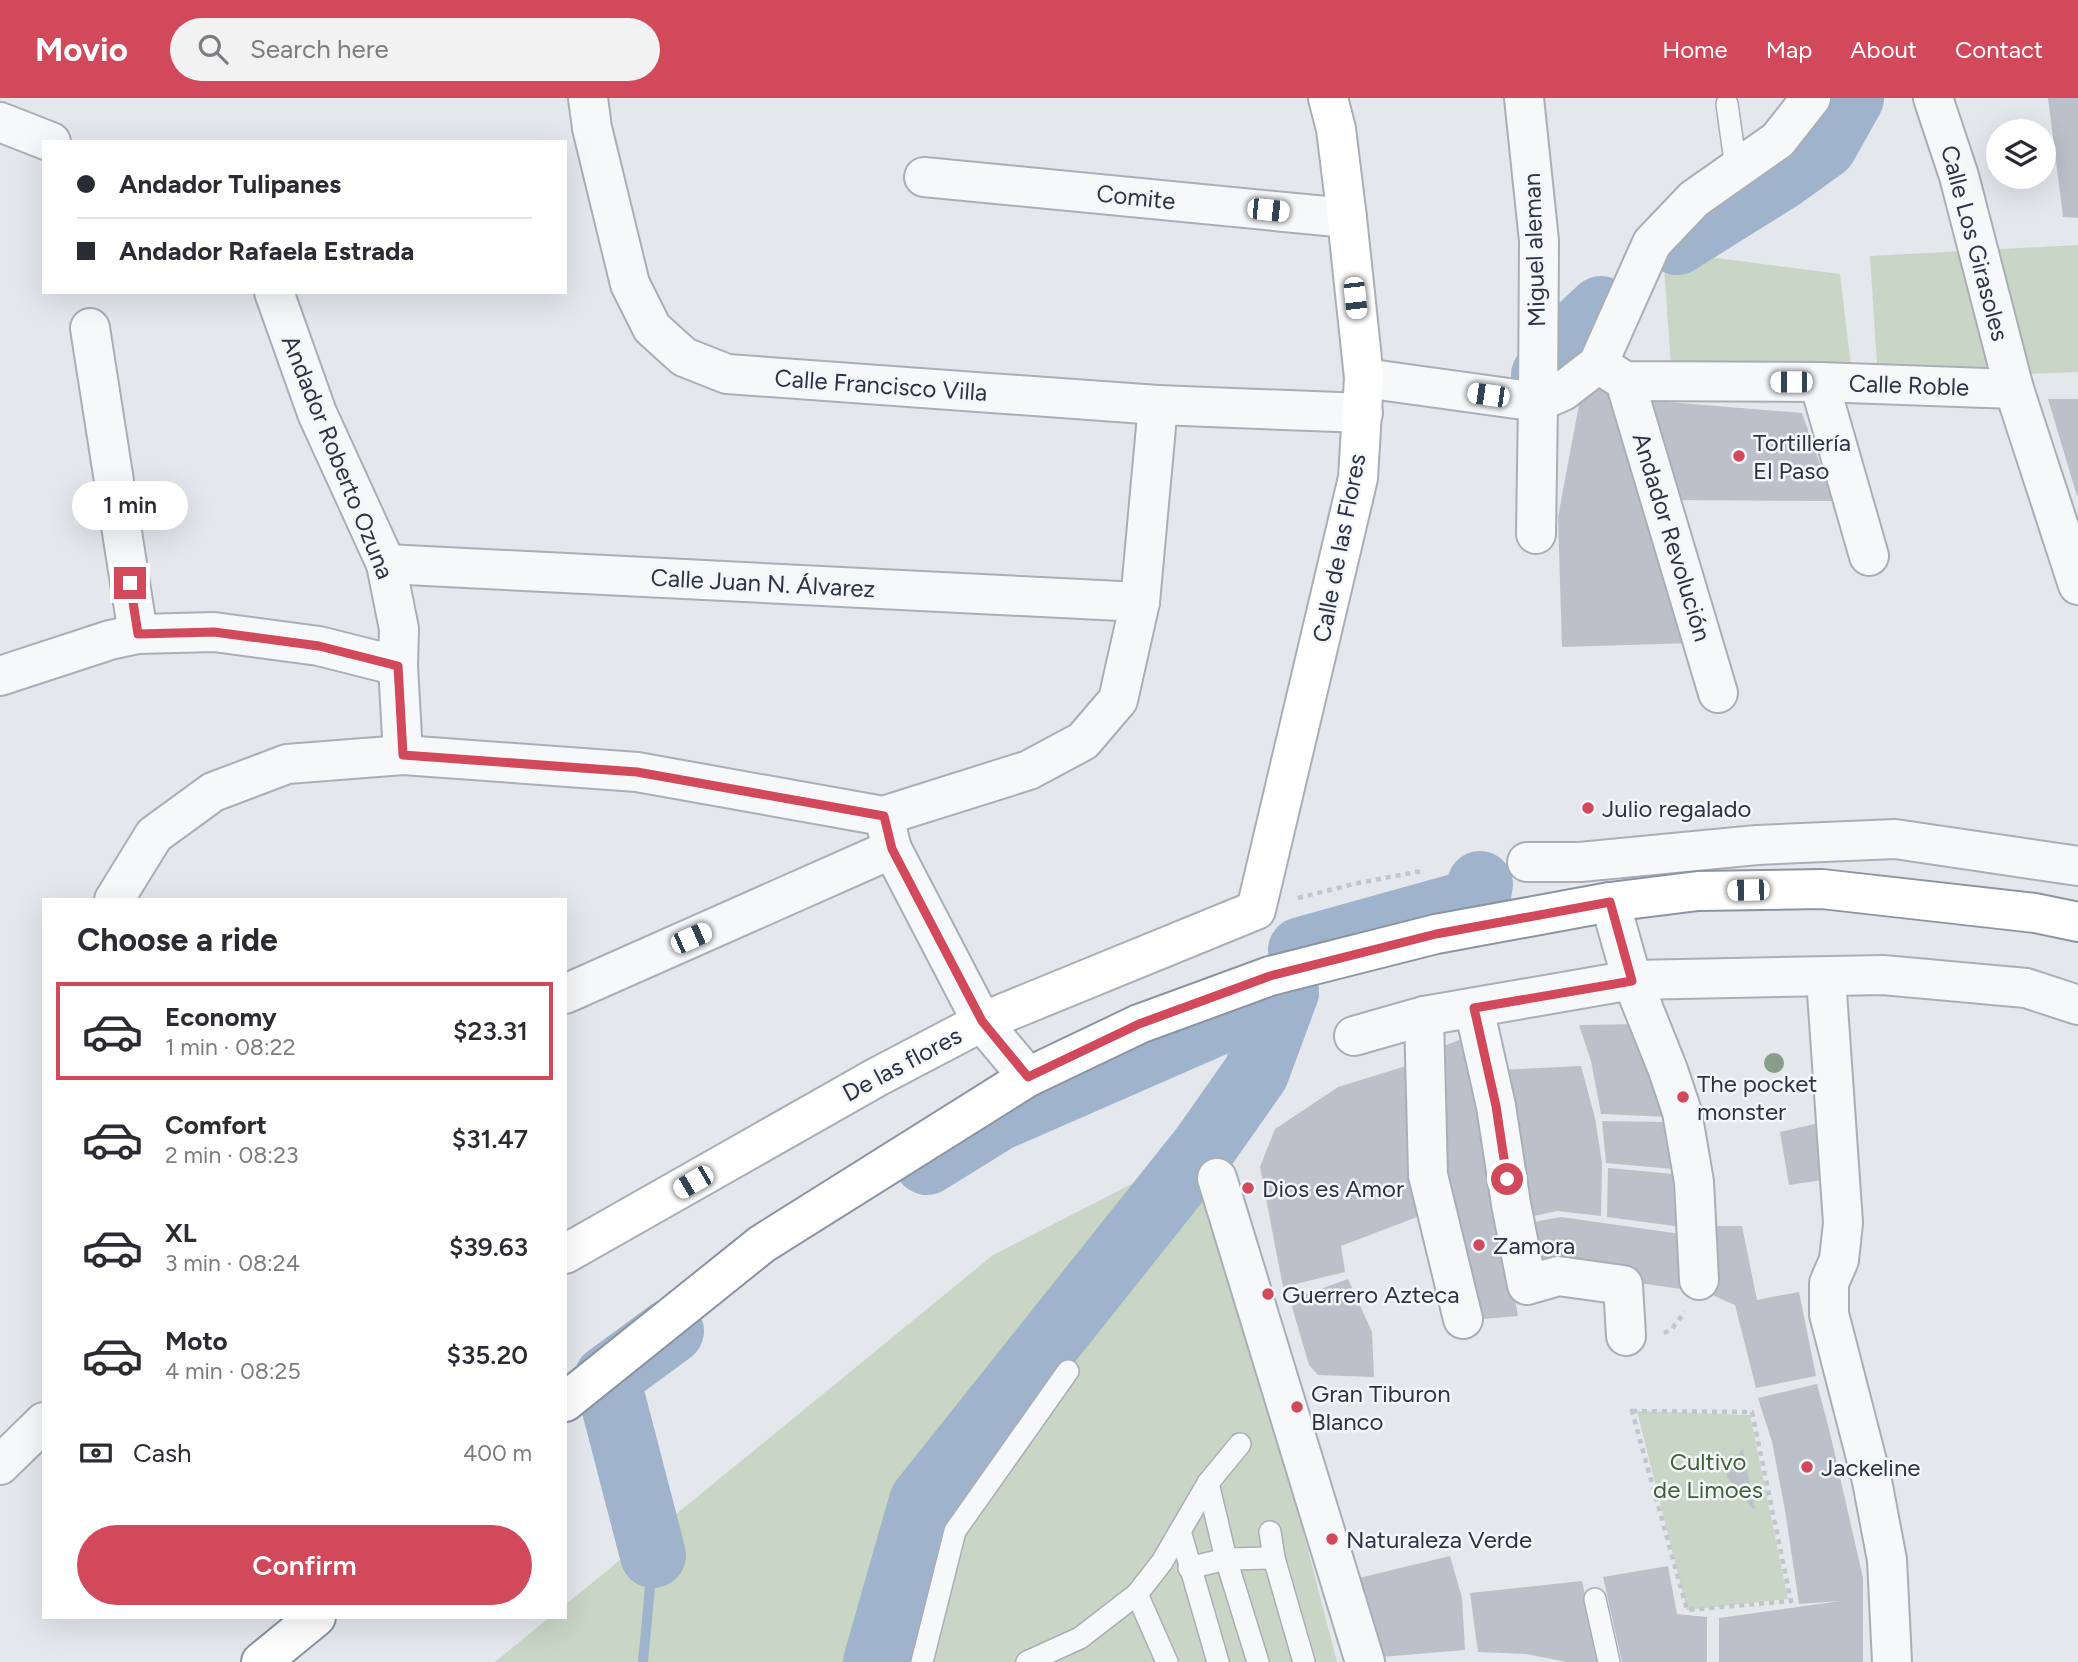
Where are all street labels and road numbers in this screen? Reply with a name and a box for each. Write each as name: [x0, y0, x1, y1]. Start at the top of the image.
street label: Calle Los Girasoles: [1935, 142, 2015, 344]
street label: Miguel aleman: [1517, 172, 1551, 328]
street label: Comite: [1095, 178, 1177, 216]
street label: Andador Roberto Ozuna: [276, 331, 400, 583]
street label: Calle Francisco Villa: [774, 363, 988, 407]
street label: Calle Roble: [1848, 368, 1970, 402]
street label: Andador Revolución: [1626, 429, 1718, 645]
street label: Calle de las Flores: [1306, 451, 1372, 645]
street label: Calle Juan N. Álvarez: [650, 563, 876, 603]
street label: De las flores: [838, 1021, 966, 1107]

